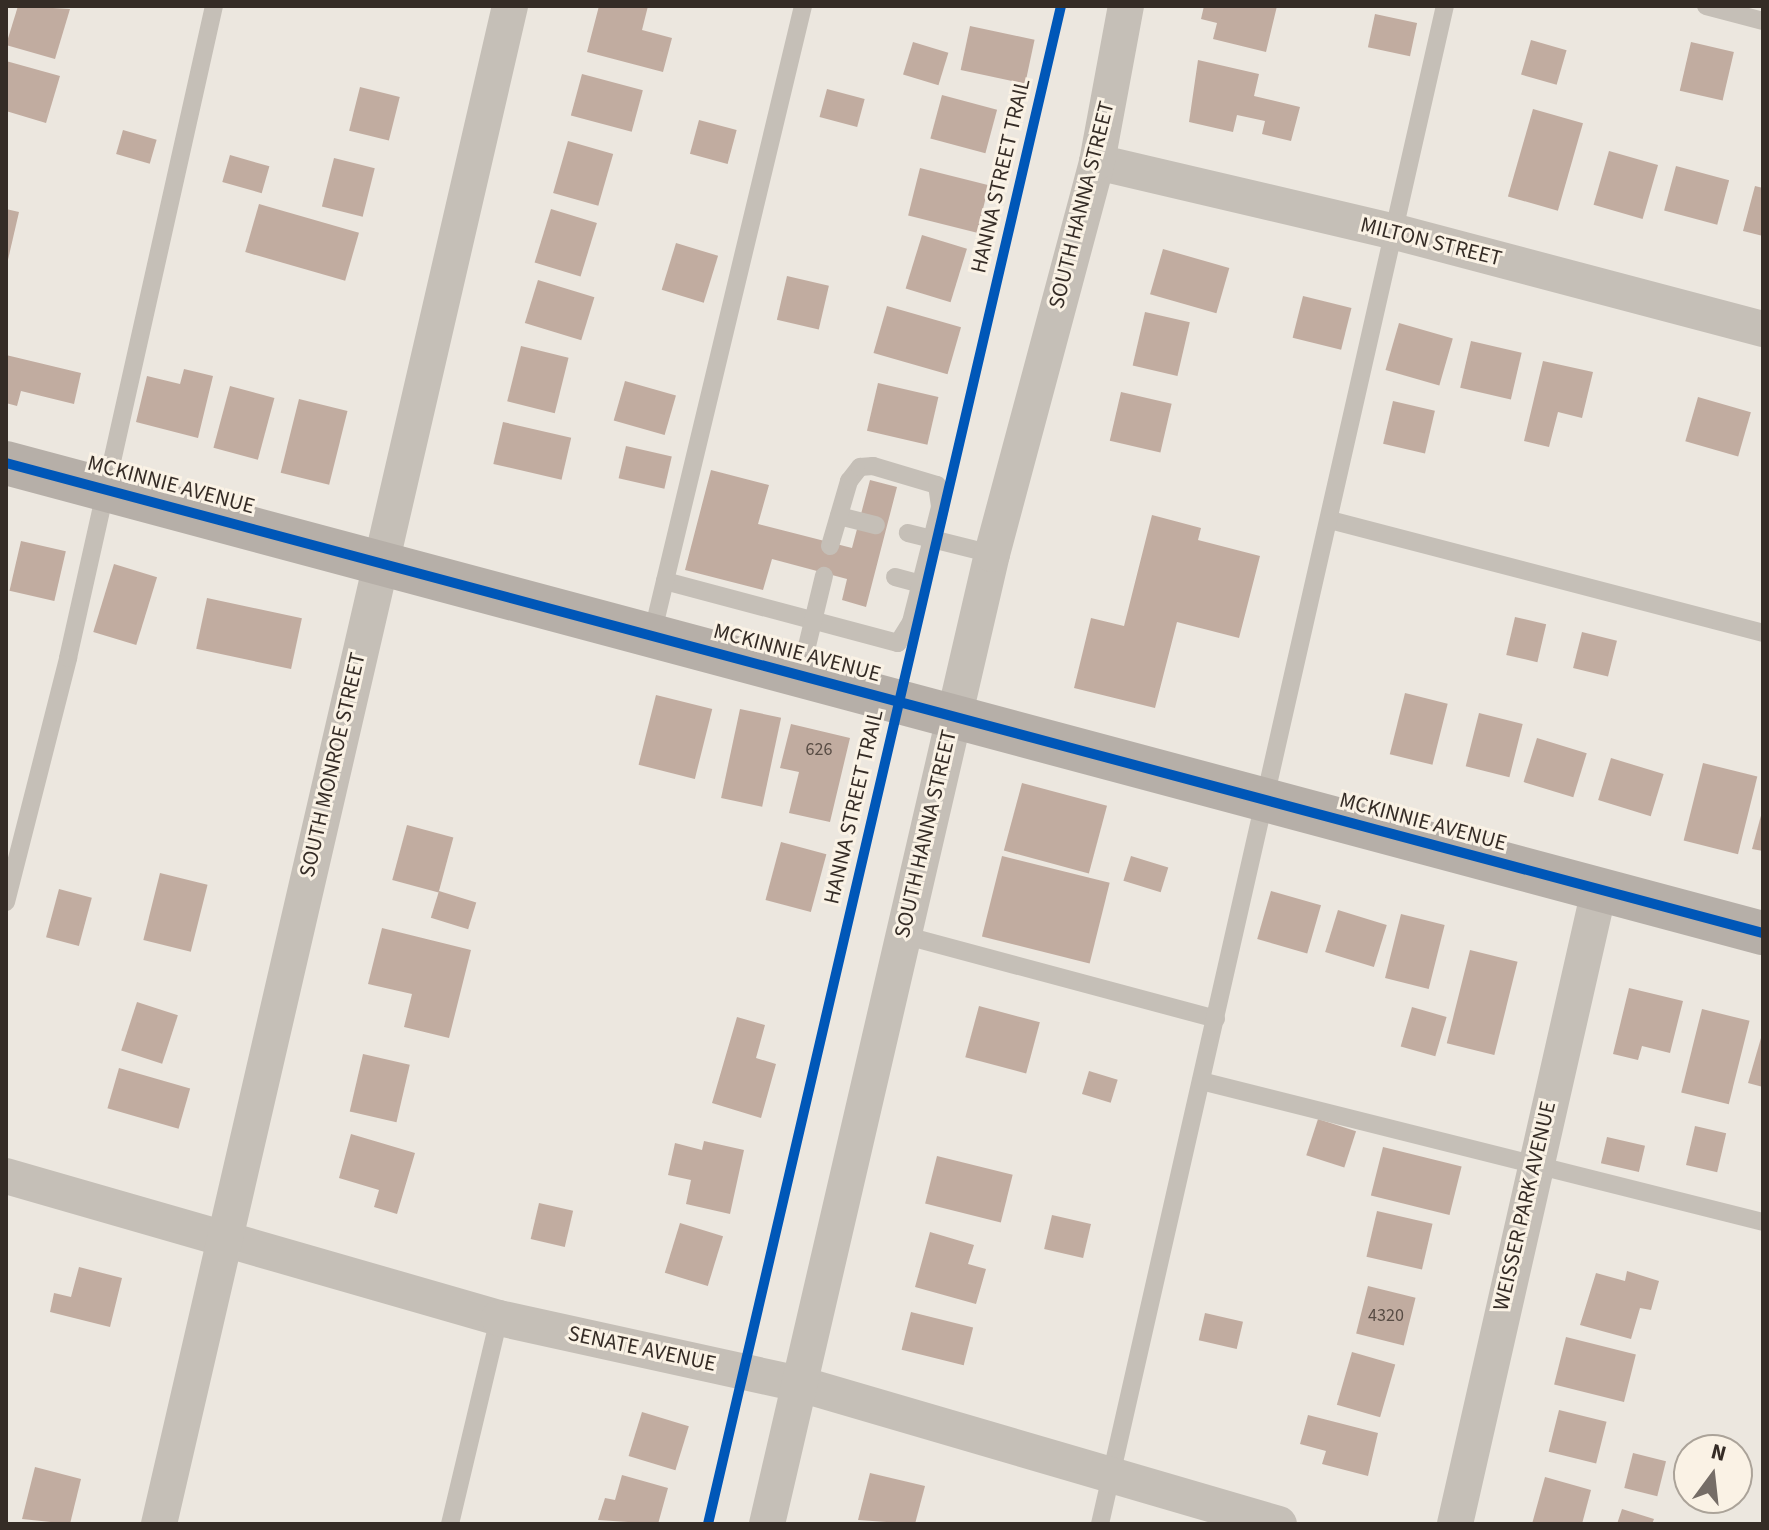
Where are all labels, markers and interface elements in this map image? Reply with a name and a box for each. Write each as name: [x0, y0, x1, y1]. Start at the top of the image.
street label: HANNA STREET TRAIL: [966, 76, 1036, 276]
street label: SOUTH HANNA STREET: [1043, 99, 1121, 311]
street label: MILTON STREET: [1357, 212, 1505, 272]
street label: MCKINNIE AVENUE: [85, 450, 257, 520]
street label: MCKINNIE AVENUE: [711, 618, 883, 688]
street label: SOUTH MONROE STREET: [294, 650, 372, 880]
street label: HANNA STREET TRAIL: [819, 707, 889, 907]
street label: SOUTH HANNA STREET: [889, 727, 963, 941]
house number: 626: [806, 739, 832, 761]
street label: MCKINNIE AVENUE: [1337, 787, 1509, 857]
street label: WEISSER PARK AVENUE: [1488, 1099, 1562, 1313]
house number: 4320: [1368, 1305, 1404, 1327]
street label: SENATE AVENUE: [566, 1320, 718, 1378]
north arrow: [1673, 1434, 1753, 1514]
text: N: [1707, 1435, 1730, 1470]

